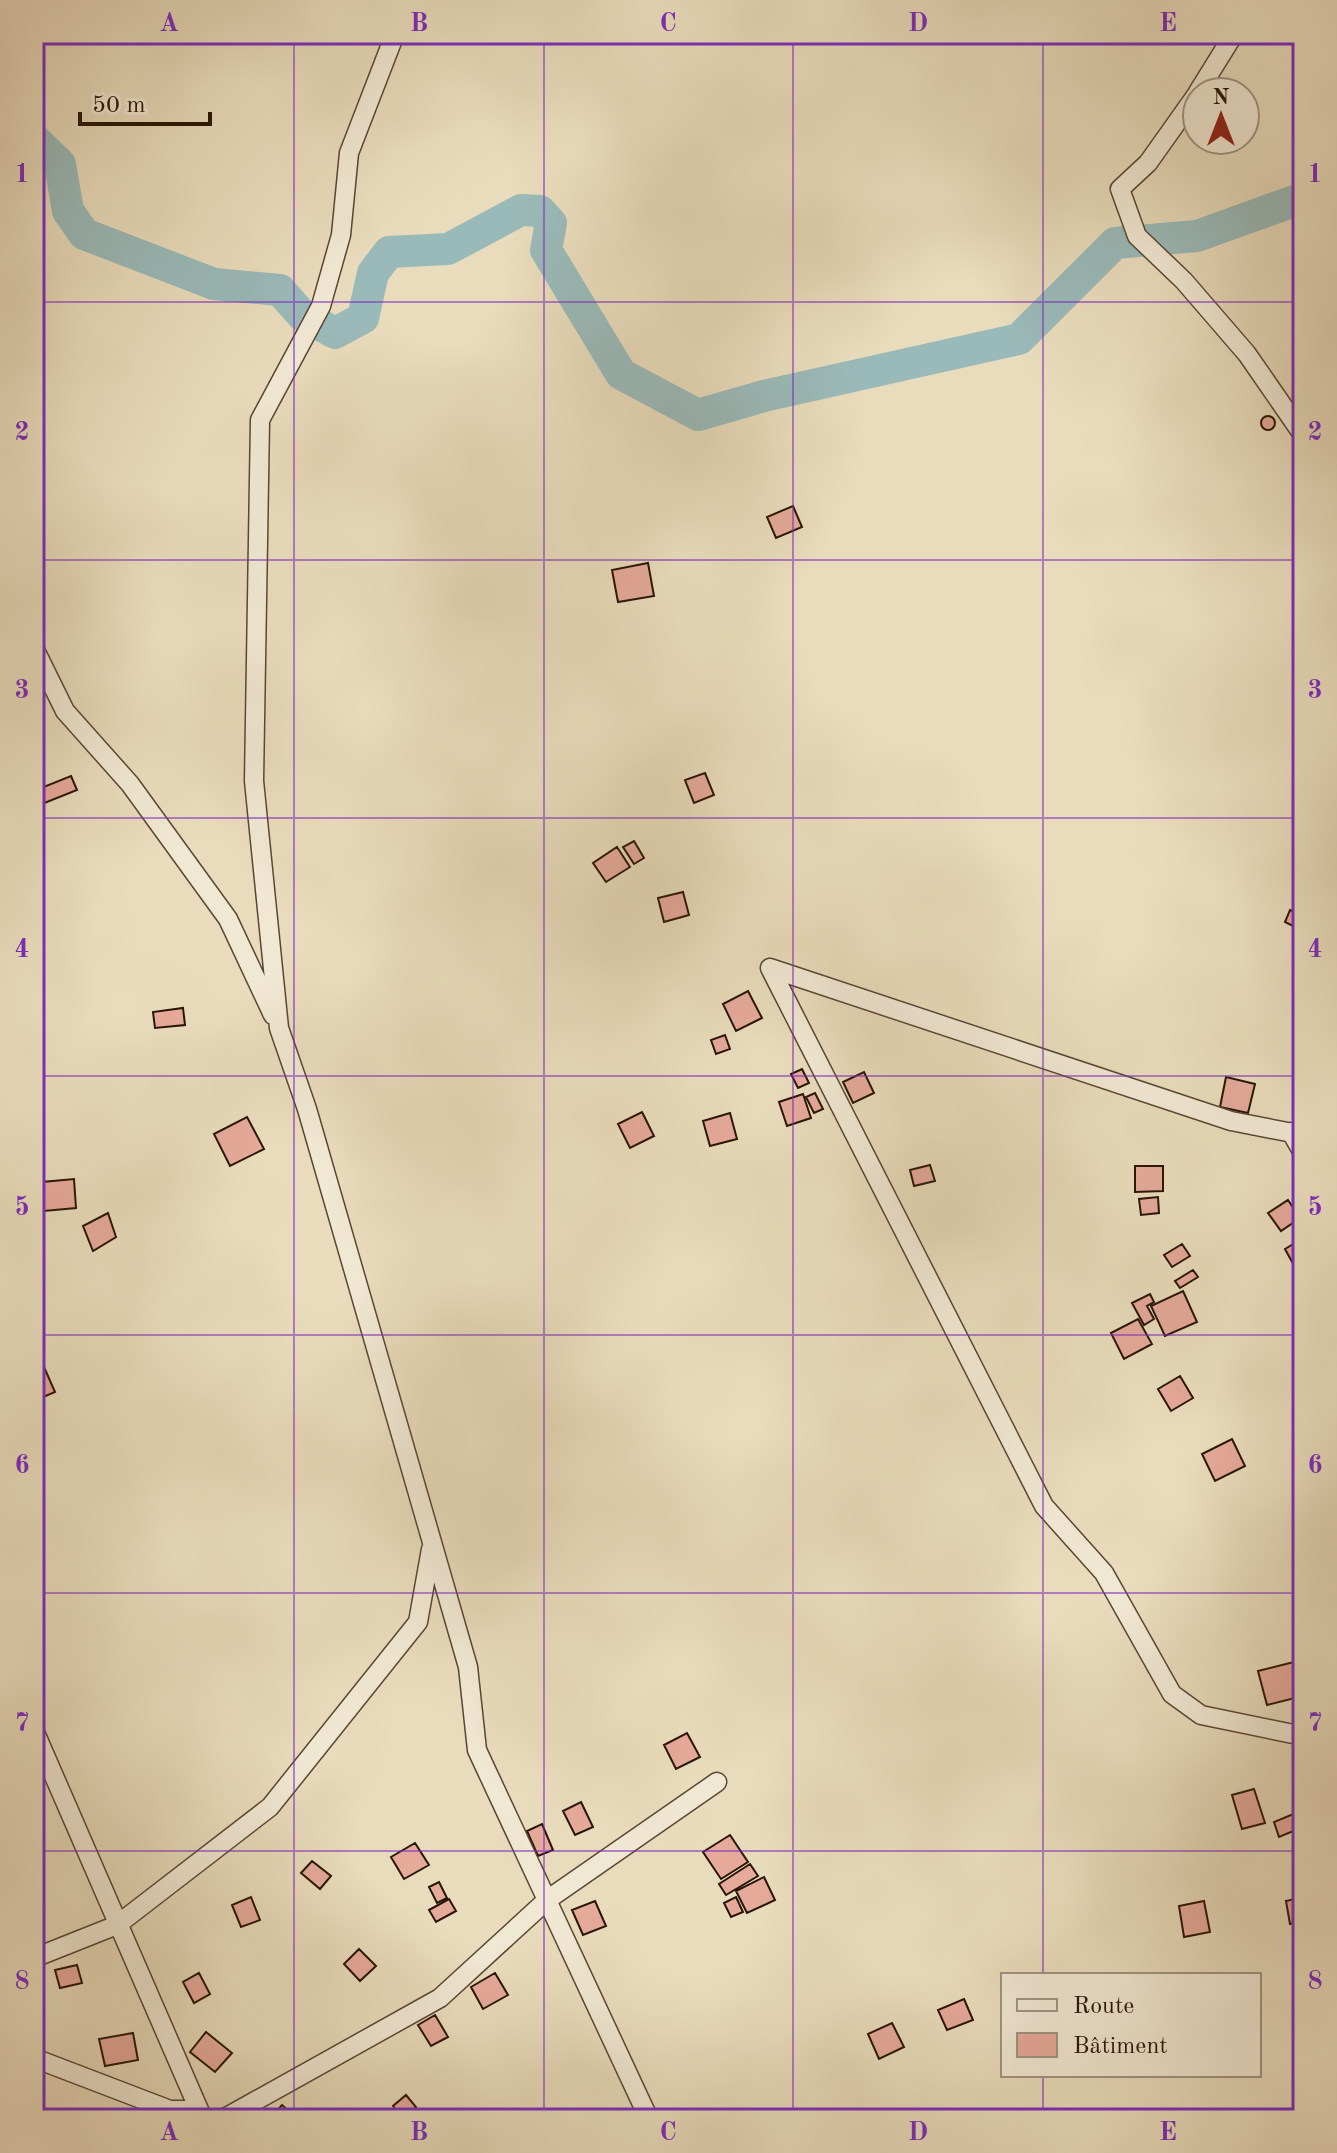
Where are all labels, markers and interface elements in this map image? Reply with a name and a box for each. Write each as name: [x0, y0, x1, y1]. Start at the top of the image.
text: A: [159, 11, 179, 37]
text: B: [410, 11, 428, 37]
text: C: [659, 11, 677, 37]
text: D: [908, 11, 928, 37]
text: E: [1159, 11, 1177, 37]
scale bar: [80, 76, 210, 126]
north arrow: [1181, 76, 1261, 156]
text: N: [1213, 87, 1230, 109]
text: 50 m: [92, 94, 146, 118]
text: 1: [14, 162, 30, 188]
text: 1: [1307, 162, 1323, 188]
text: 2: [14, 420, 30, 446]
text: 2: [1307, 420, 1323, 446]
text: 3: [14, 678, 30, 704]
text: 3: [1307, 678, 1323, 704]
text: 4: [14, 937, 30, 963]
text: 4: [1307, 937, 1323, 963]
text: 5: [14, 1195, 30, 1221]
text: 5: [1307, 1195, 1323, 1221]
text: 6: [14, 1453, 30, 1479]
text: 6: [1307, 1453, 1323, 1479]
text: 7: [14, 1711, 30, 1737]
text: 7: [1307, 1711, 1323, 1737]
text: 8: [14, 1969, 30, 1995]
text: 8: [1307, 1969, 1323, 1995]
legend: [1001, 1973, 1261, 2077]
text: Route: [1073, 1995, 1134, 2019]
text: Bâtiment: [1073, 2035, 1168, 2059]
text: A: [159, 2120, 179, 2146]
text: B: [410, 2120, 428, 2146]
text: C: [659, 2120, 677, 2146]
text: D: [908, 2120, 928, 2146]
text: E: [1159, 2120, 1177, 2146]

